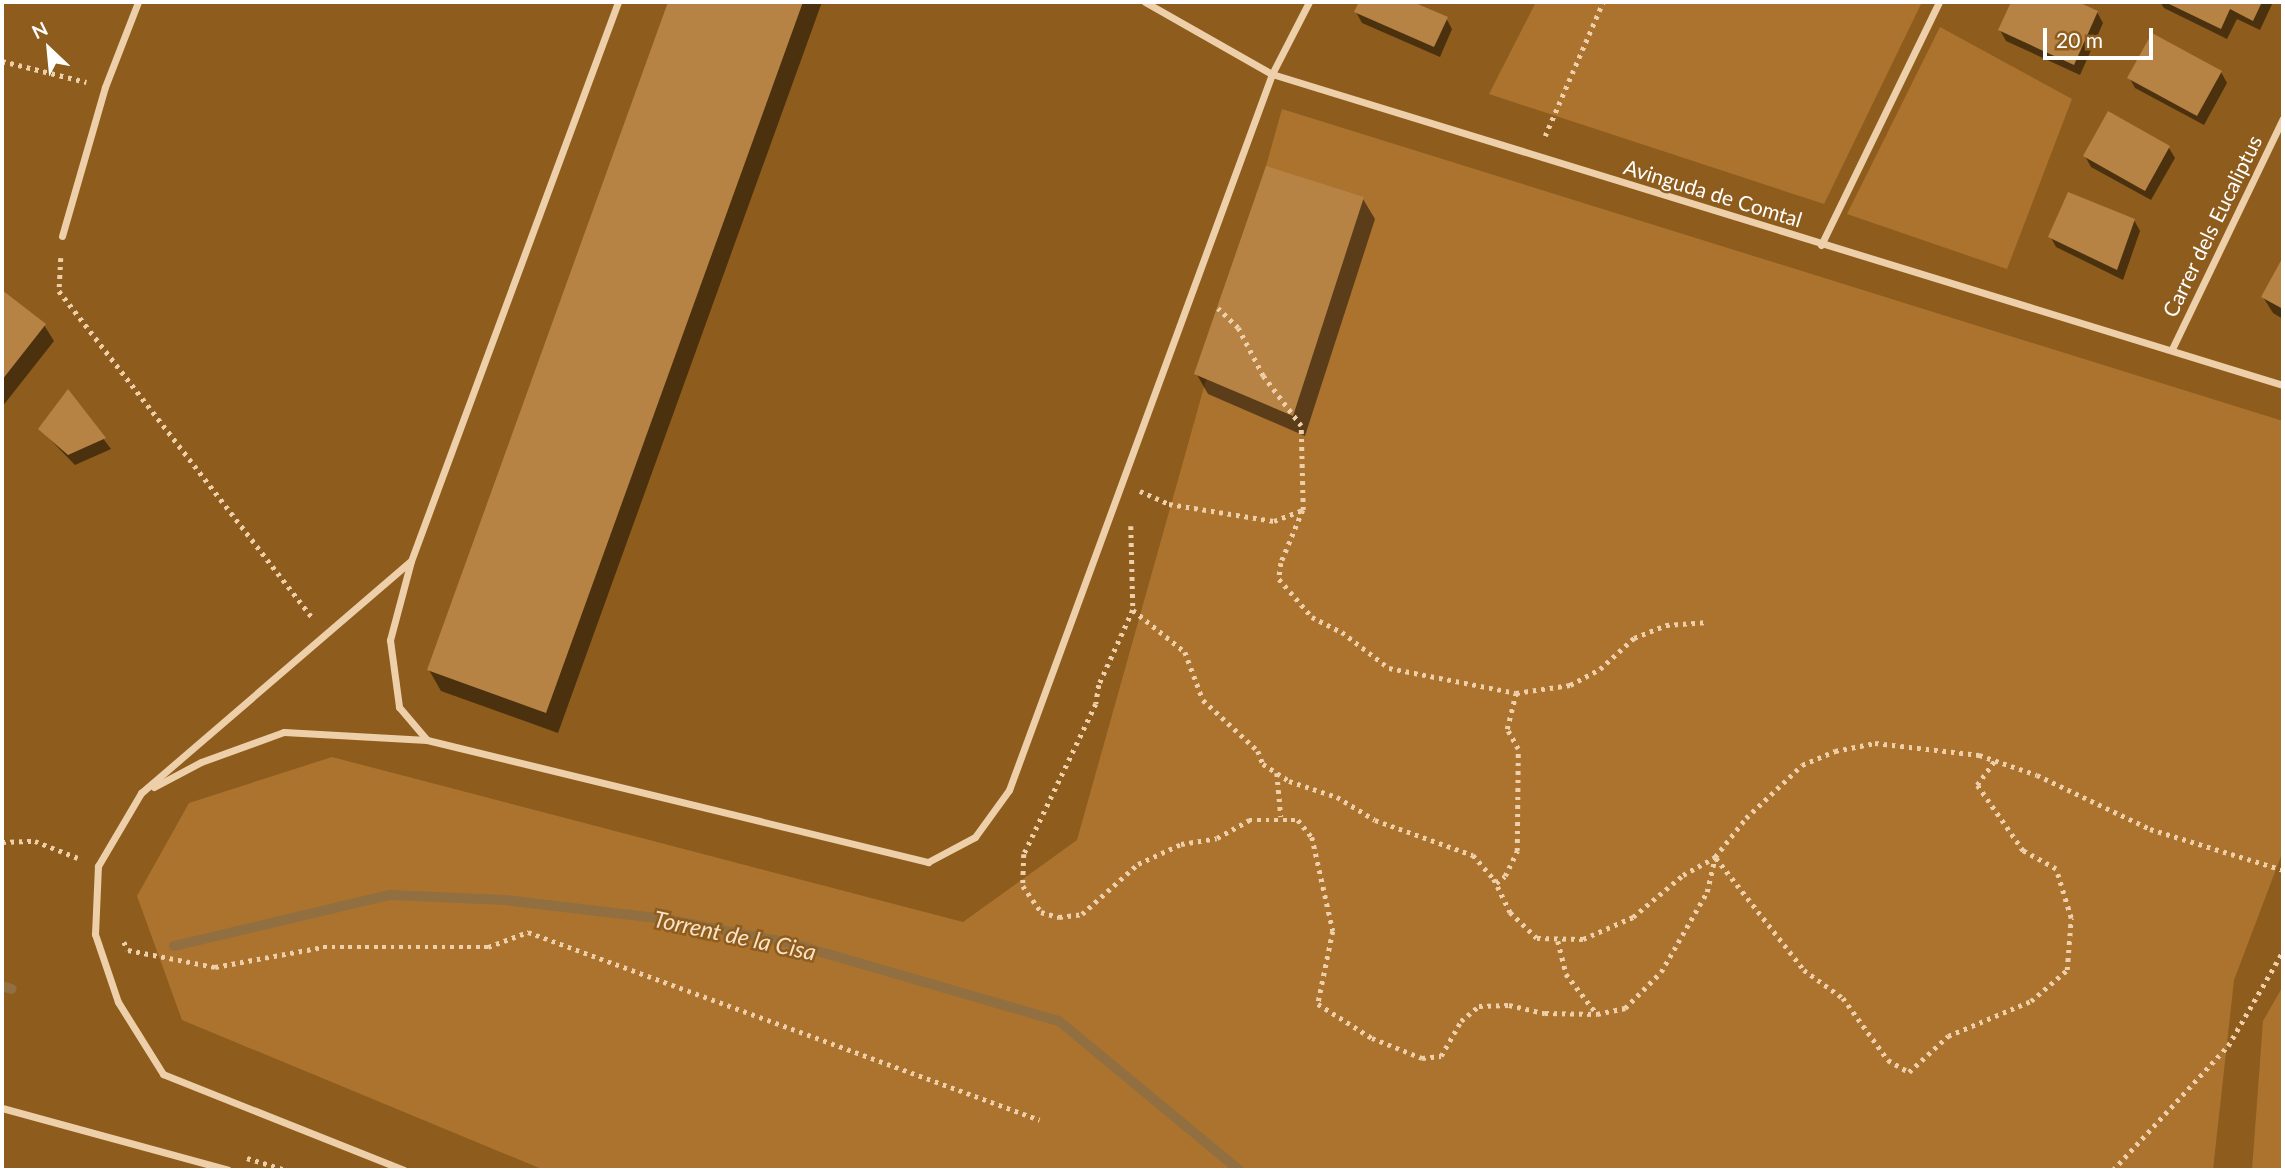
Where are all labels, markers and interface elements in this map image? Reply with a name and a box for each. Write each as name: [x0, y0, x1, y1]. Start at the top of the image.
north arrow: [14, 14, 84, 84]
scale bar: [2047, 14, 2157, 58]
text: N: [28, 16, 51, 43]
text: 20 m: [2056, 27, 2103, 52]
street label: Carrer dels Eucaliptus: [2157, 131, 2267, 321]
street label: Avinguda de Comtal: [1621, 154, 1805, 232]
water label: Torrent de la Cisa: [651, 904, 819, 966]

